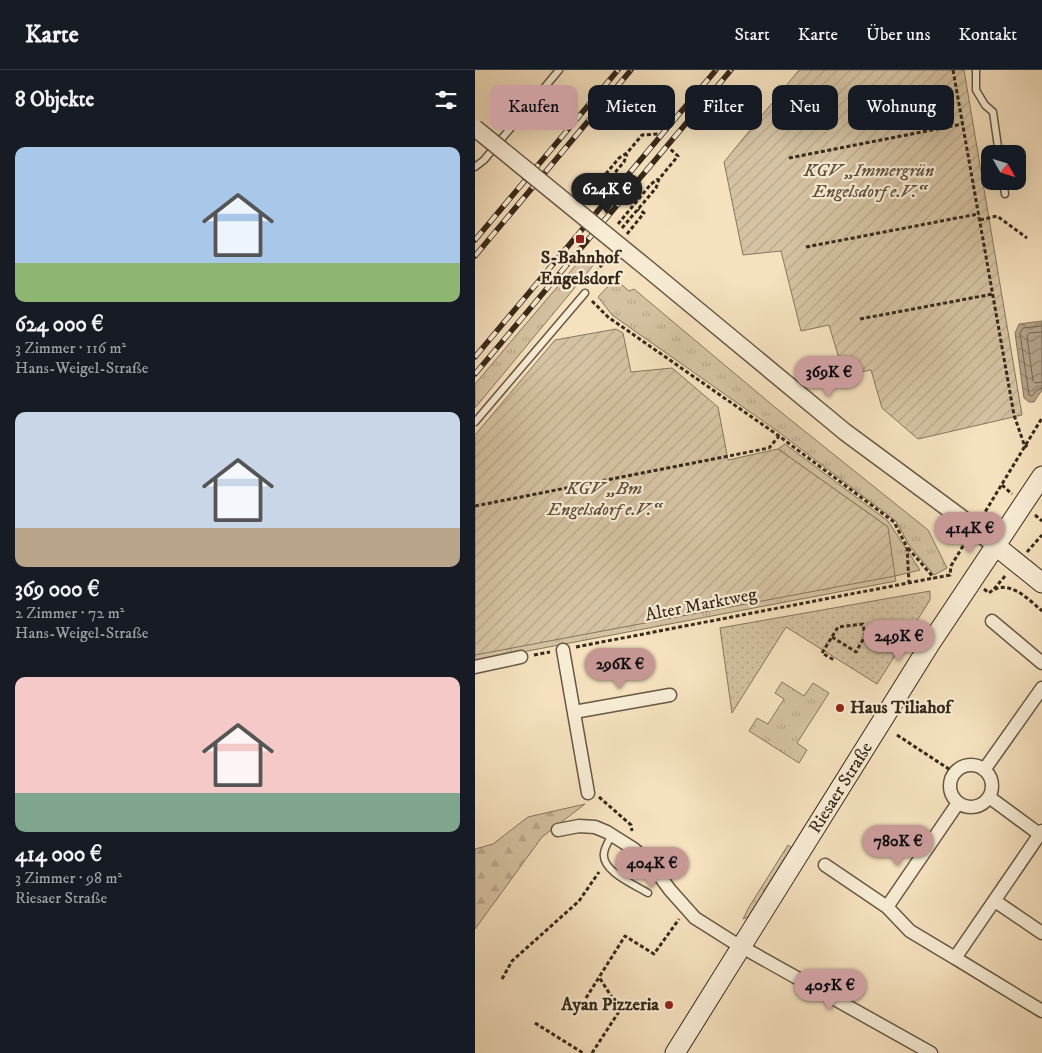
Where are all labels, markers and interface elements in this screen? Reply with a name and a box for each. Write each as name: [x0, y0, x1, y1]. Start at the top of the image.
text: Karte: [25, 20, 79, 50]
text: Start: [734, 24, 770, 46]
text: Karte: [798, 24, 838, 46]
text: Über uns: [866, 24, 930, 46]
text: Kontakt: [958, 24, 1017, 46]
chip: Kaufen: [490, 85, 578, 130]
chip: Mieten: [588, 85, 675, 130]
chip: Filter: [685, 85, 762, 130]
chip: Neu: [772, 85, 838, 130]
chip: Wohnung: [848, 85, 954, 130]
icon: filters: [432, 86, 460, 114]
text: 8 Objekte: [15, 87, 94, 113]
north arrow: [981, 145, 1026, 190]
map controls: [981, 145, 1026, 190]
park label: KGV „Immergrün Engelsdorf e.V.“: [803, 160, 934, 203]
pin: 624K €: [566, 172, 648, 215]
text: 624K €: [582, 179, 632, 199]
icon: home: [193, 180, 283, 270]
marker: S-Bahnhof Engelsdorf: [574, 233, 586, 245]
place label: S-Bahnhof Engelsdorf: [540, 247, 623, 290]
text: 624 000 €: [15, 312, 104, 338]
text: 3 Zimmer · 116 m²: [15, 338, 126, 358]
pin: 369K €: [788, 356, 870, 398]
text: Hans-Weigel-Straße: [15, 358, 148, 378]
text: 369K €: [806, 362, 852, 382]
icon: home: [193, 445, 283, 535]
park label: KGV „Bm Engelsdorf e.V.“: [546, 478, 663, 521]
pin: 414K €: [929, 512, 1011, 554]
text: 414K €: [946, 518, 994, 538]
text: 369 000 €: [15, 577, 99, 603]
street label: Alter Marktweg: [643, 583, 759, 627]
text: 2 Zimmer · 72 m²: [15, 603, 124, 623]
pin: 249K €: [858, 620, 940, 662]
text: Hans-Weigel-Straße: [15, 623, 148, 643]
text: 249K €: [874, 626, 924, 646]
pin: 296K €: [579, 648, 661, 690]
text: 296K €: [596, 654, 644, 674]
place label: Haus Tiliahof: [850, 697, 954, 719]
marker: Haus Tiliahof: [834, 702, 846, 714]
icon: home: [193, 710, 283, 800]
street label: Riesaer Straße: [804, 738, 878, 838]
pin: 780K €: [857, 824, 939, 867]
text: 780K €: [873, 831, 923, 851]
text: 414 000 €: [15, 842, 102, 868]
pin: 404K €: [611, 846, 693, 889]
text: 404K €: [626, 853, 678, 873]
text: 3 Zimmer · 98 m²: [15, 868, 122, 888]
text: Riesaer Straße: [15, 888, 107, 908]
pin: 405K €: [789, 968, 871, 1011]
text: 405K €: [805, 975, 855, 995]
place label: Ayan Pizzeria: [560, 994, 659, 1016]
marker: Ayan Pizzeria: [663, 999, 675, 1011]

